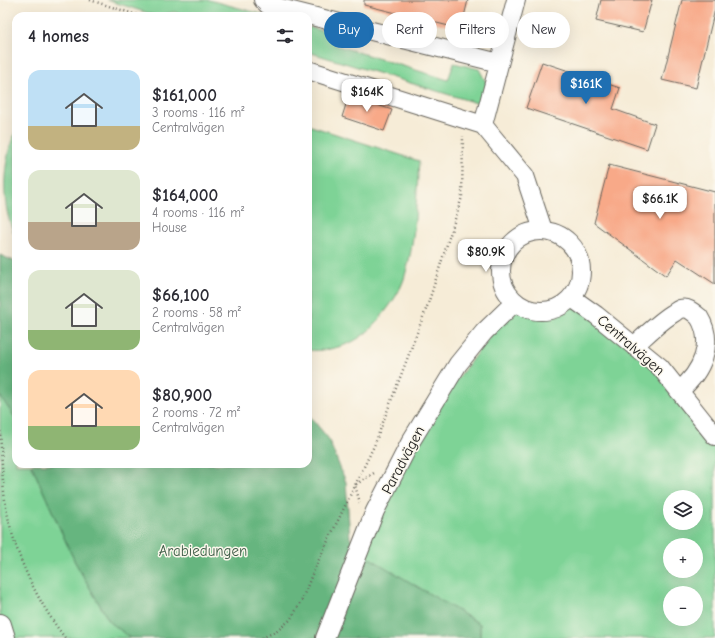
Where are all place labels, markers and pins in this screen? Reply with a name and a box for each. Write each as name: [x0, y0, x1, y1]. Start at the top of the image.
pin: $161K: [558, 71, 614, 105]
pin: $164K: [339, 79, 395, 113]
pin: $66.1K: [627, 186, 693, 220]
pin: $80.9K: [453, 239, 519, 273]

